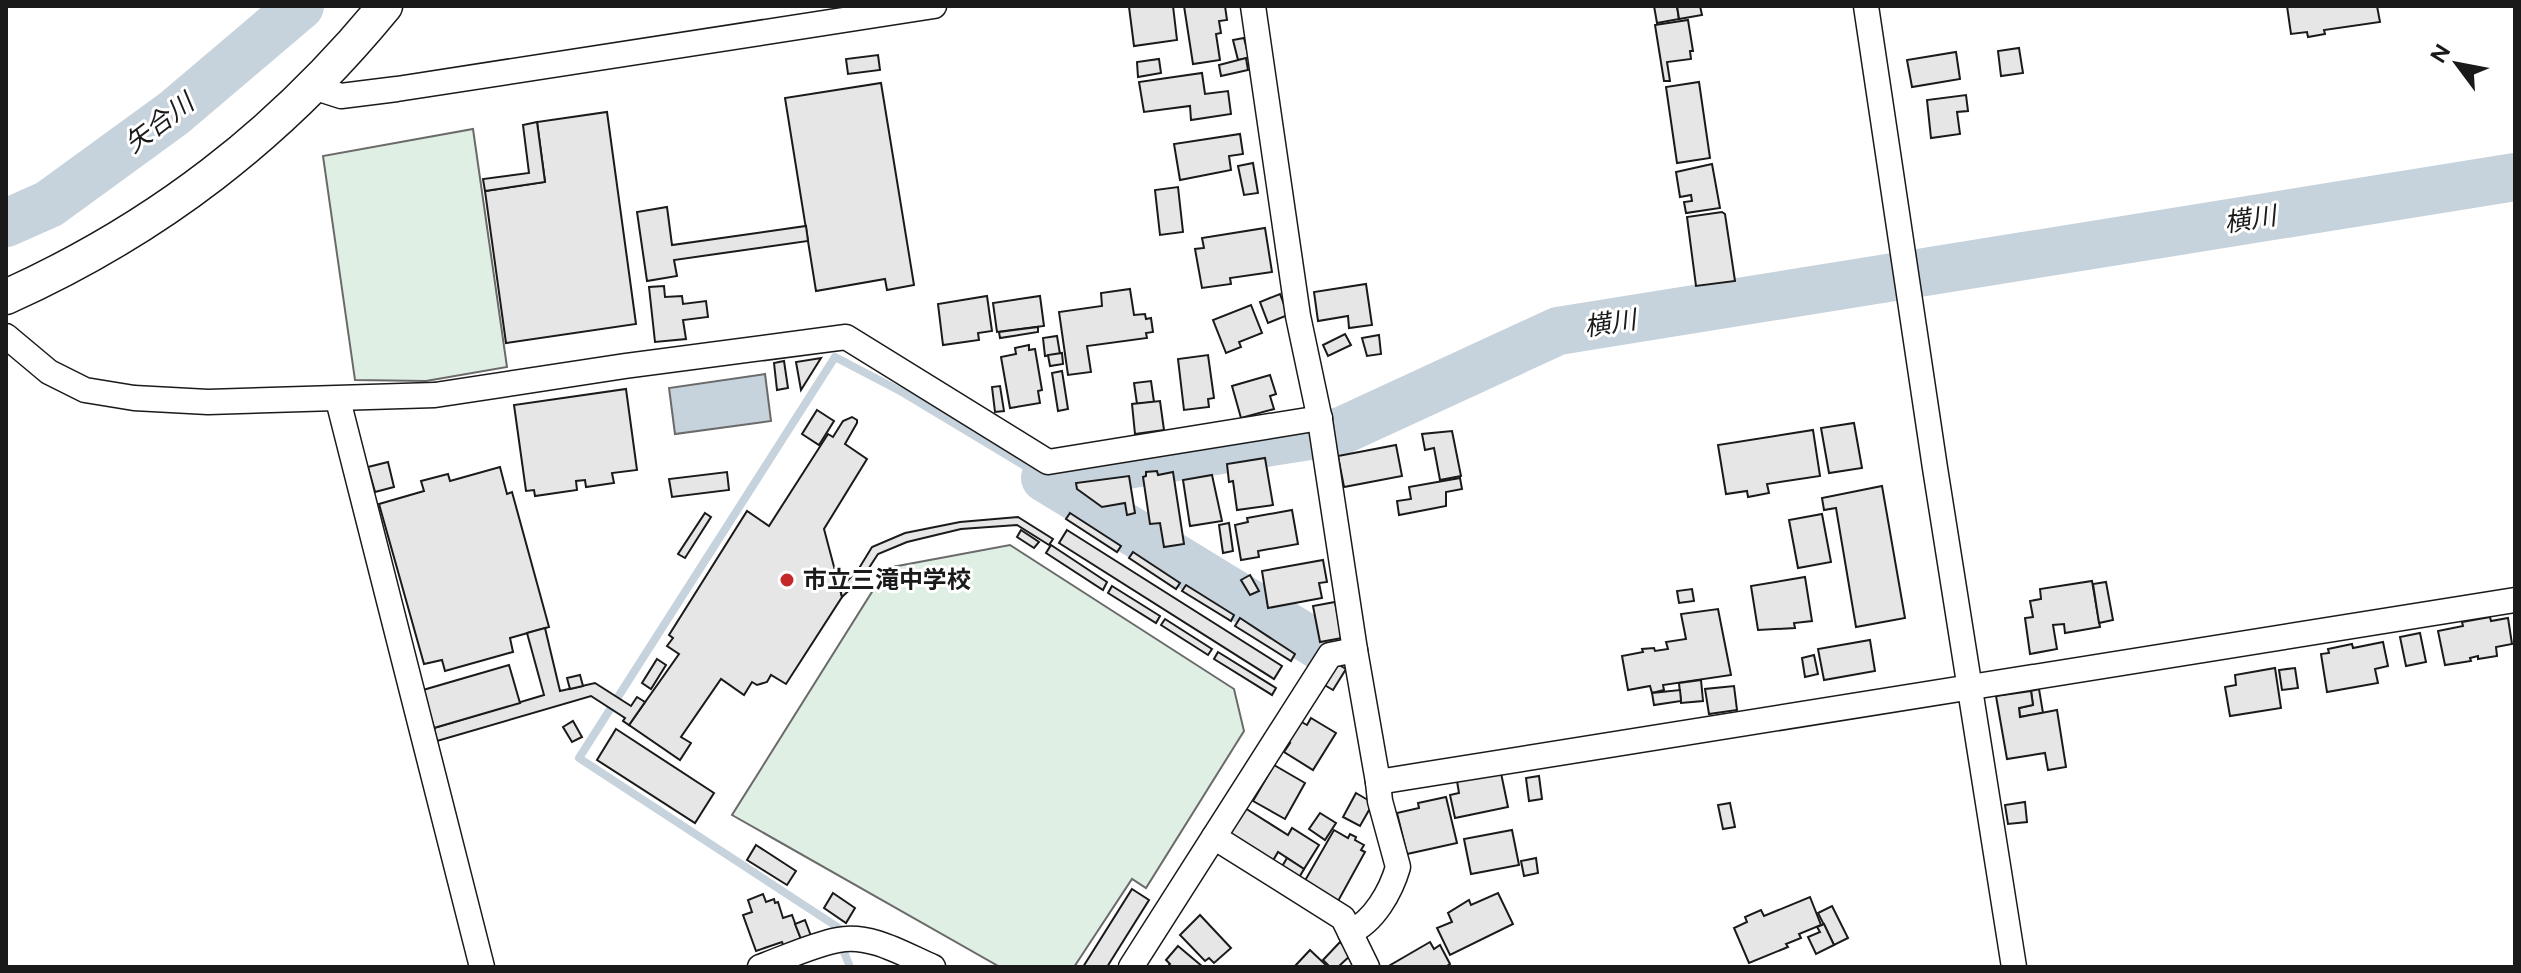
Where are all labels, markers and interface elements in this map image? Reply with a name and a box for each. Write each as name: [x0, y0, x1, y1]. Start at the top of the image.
north arrow: [2417, 24, 2497, 104]
text: N: [2425, 39, 2456, 68]
water label: 矢合川: [118, 85, 202, 159]
water label: 横川: [2222, 199, 2281, 239]
water label: 横川: [1582, 303, 1641, 343]
place label: 市立三滝中学校: [803, 565, 971, 594]
marker: 市立三滝中学校: [778, 571, 796, 589]

